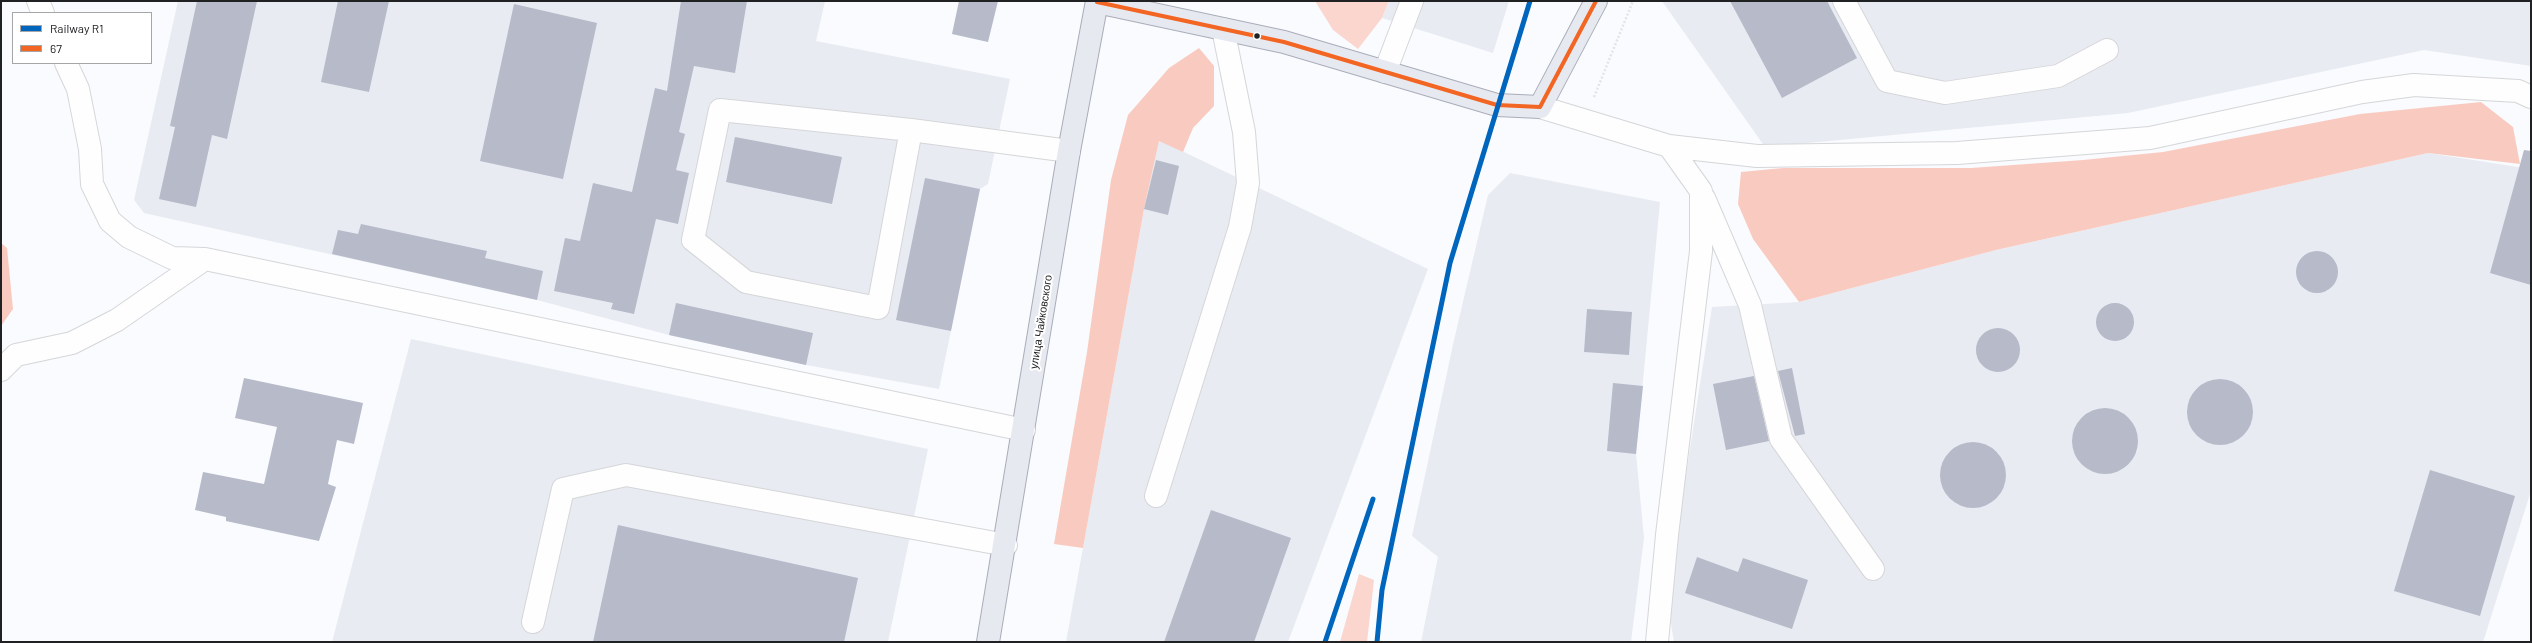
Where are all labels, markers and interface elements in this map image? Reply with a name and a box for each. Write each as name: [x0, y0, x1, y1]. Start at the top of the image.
legend: [12, 12, 152, 64]
text: Railway R1: [50, 21, 103, 35]
unlabelled marker: [1252, 31, 1262, 41]
text: 67: [50, 41, 62, 55]
street label: улица Чайковского: [1027, 274, 1055, 370]

